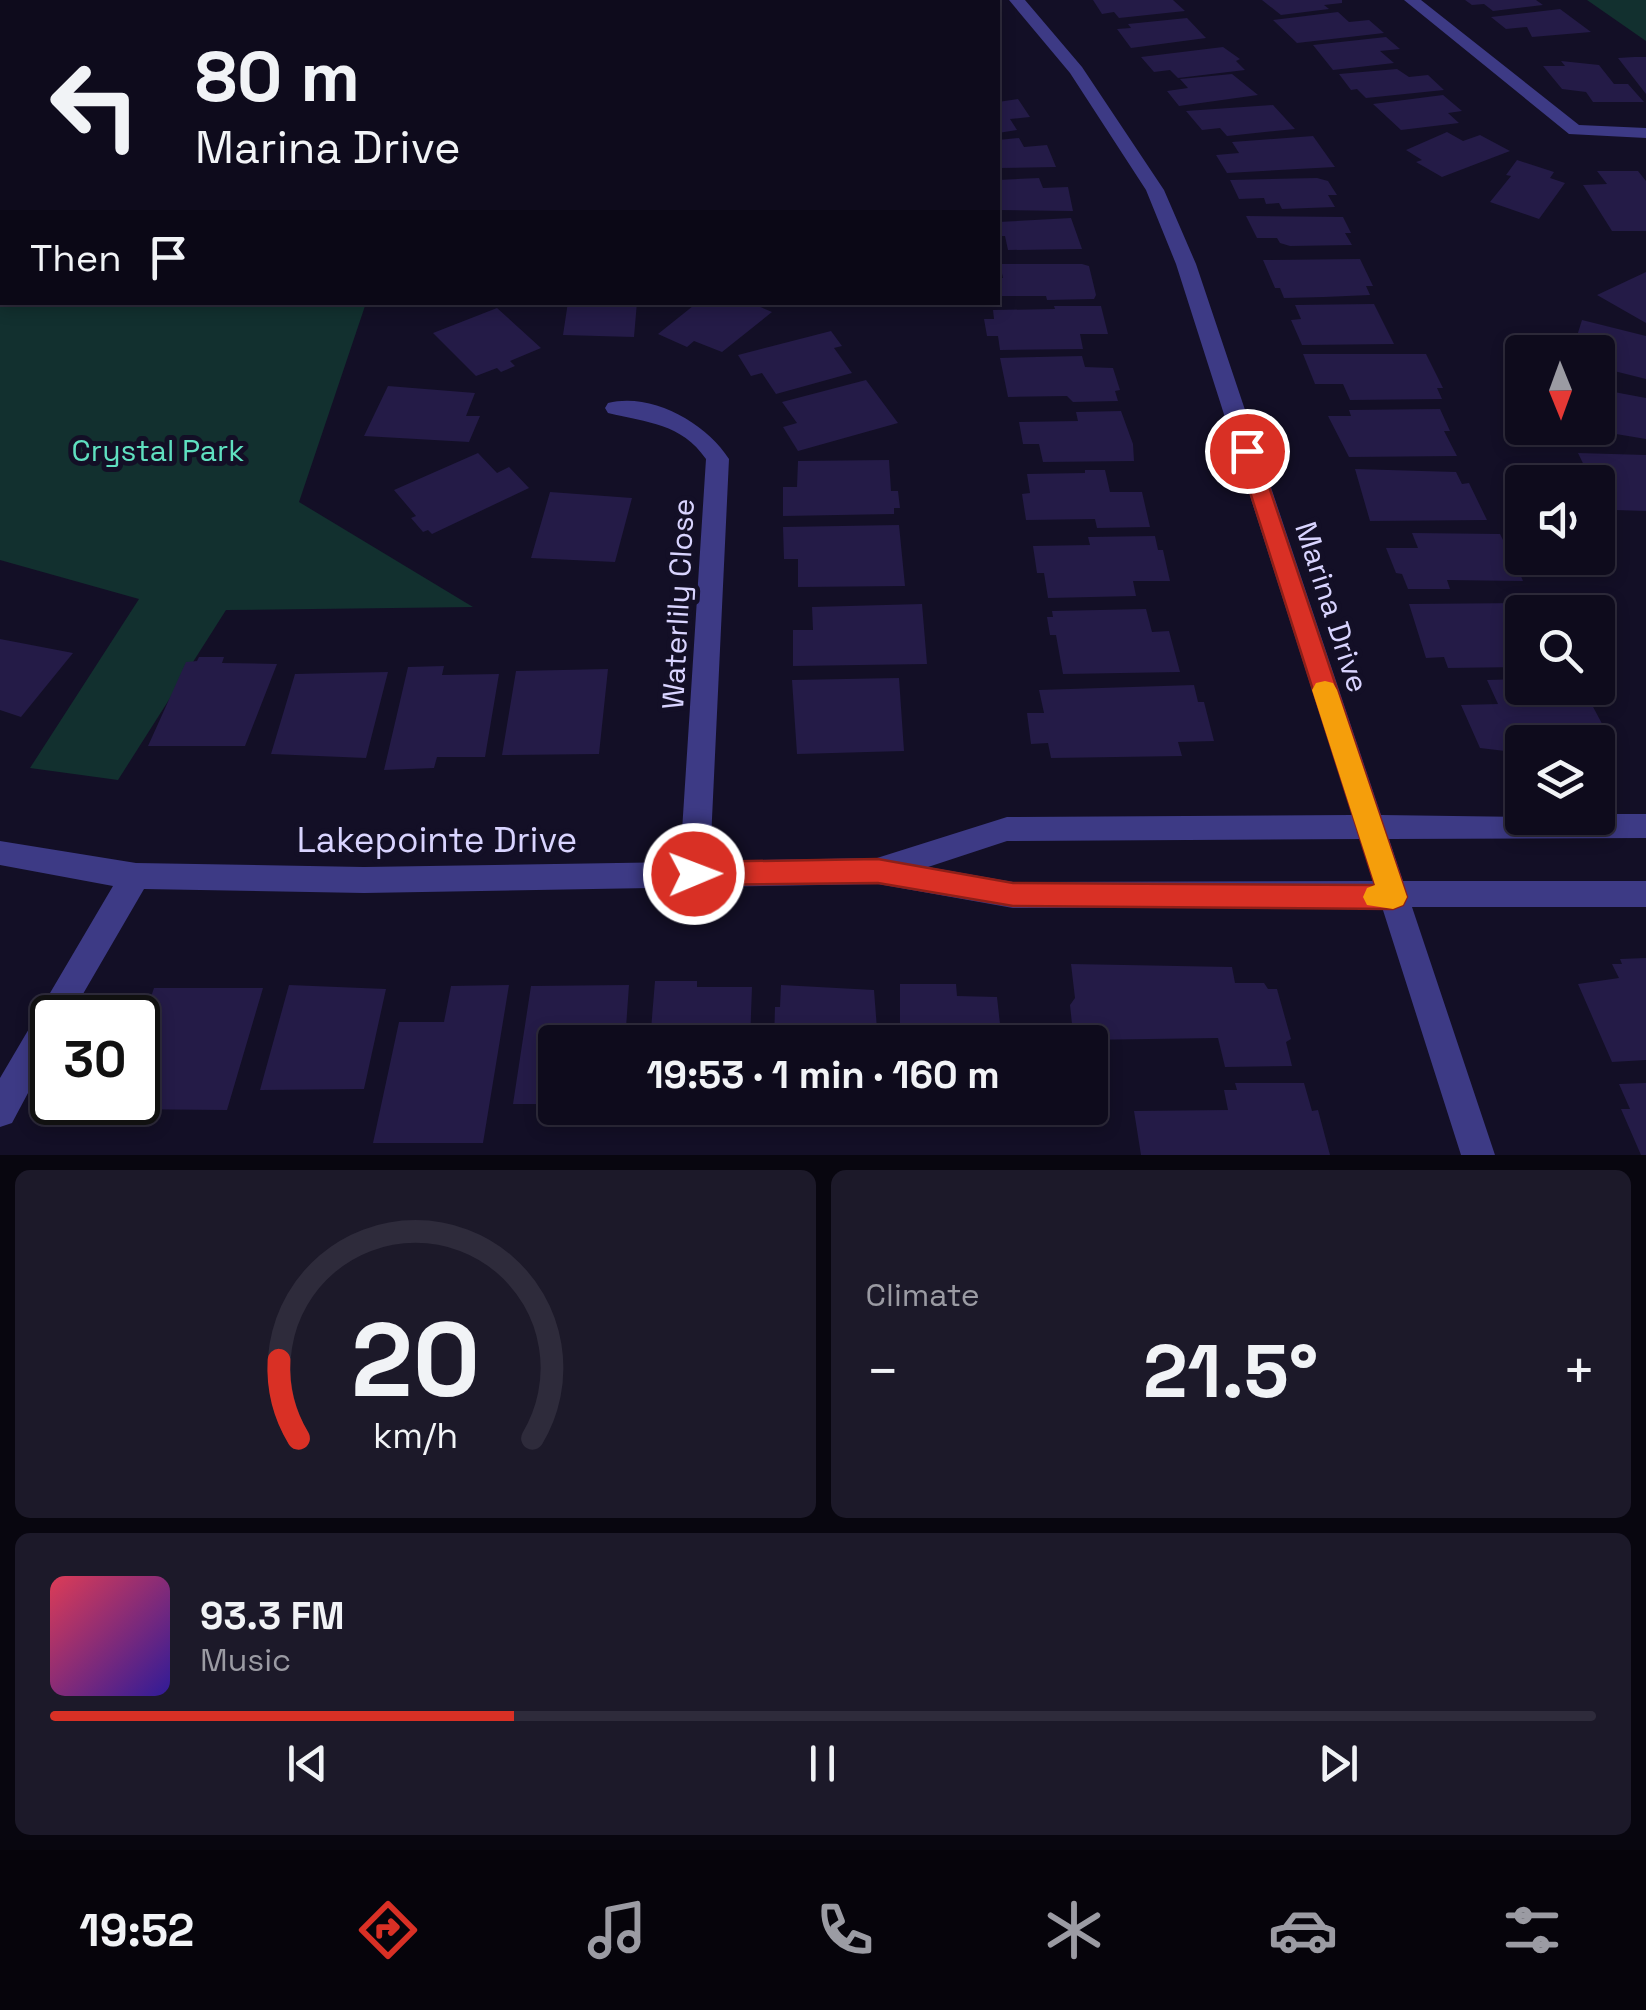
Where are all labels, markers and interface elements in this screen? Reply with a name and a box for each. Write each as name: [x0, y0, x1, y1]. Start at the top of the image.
text: 80 m: [195, 32, 360, 121]
icon: left: [30, 40, 160, 170]
text: Marina Drive: [195, 119, 461, 176]
icon: arrive: [141, 230, 196, 285]
text: Then: [30, 234, 121, 282]
north arrow: [1505, 335, 1615, 445]
map controls: [1505, 335, 1615, 835]
pin: [1205, 409, 1290, 494]
icon: arrive: [1220, 424, 1275, 479]
park label: Crystal Park: [72, 431, 244, 470]
button: sound: [1505, 465, 1615, 575]
street label: Waterlily Close: [653, 497, 703, 711]
street label: Marina Drive: [1286, 517, 1378, 697]
button: search: [1505, 595, 1615, 705]
button: layers: [1505, 725, 1615, 835]
street label: Lakepointe Drive: [297, 818, 577, 862]
position arrow: [642, 822, 746, 926]
speed limit sign: 30: [30, 995, 160, 1125]
text: 19:53 · 1 min · 160 m: [646, 1051, 1000, 1099]
text: Climate: [866, 1275, 980, 1315]
text: 20: [351, 1294, 480, 1426]
text: 21.5°: [1143, 1323, 1318, 1419]
text: −: [866, 1336, 900, 1406]
text: +: [1562, 1336, 1596, 1406]
text: km/h: [373, 1413, 458, 1458]
text: 93.3 FM: [200, 1592, 344, 1640]
text: Music: [200, 1640, 291, 1680]
icon: previous: [280, 1736, 335, 1791]
icon: pause: [795, 1736, 850, 1791]
icon: next: [1311, 1736, 1366, 1791]
icon: directions: [353, 1895, 423, 1965]
icon: music: [582, 1895, 652, 1965]
icon: phone: [810, 1895, 880, 1965]
icon: climate: [1039, 1895, 1109, 1965]
icon: car: [1268, 1895, 1338, 1965]
icon: filters: [1497, 1895, 1567, 1965]
text: 19:52: [79, 1902, 194, 1959]

